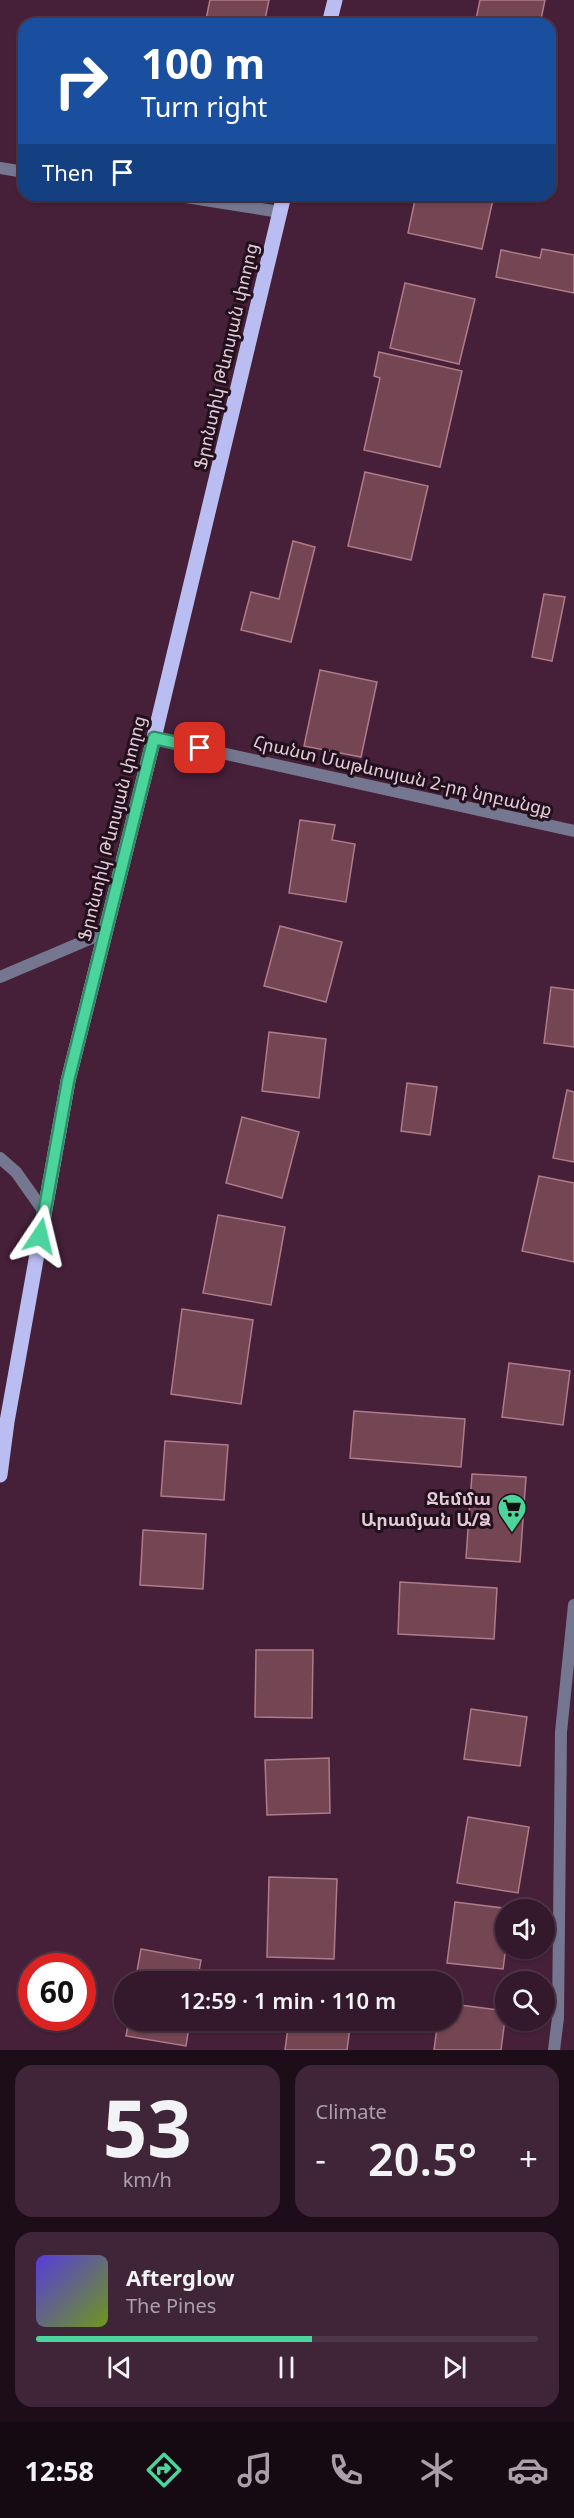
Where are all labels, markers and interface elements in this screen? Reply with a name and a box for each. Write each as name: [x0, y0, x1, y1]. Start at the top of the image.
text: 100 m: [141, 34, 265, 91]
icon: right: [42, 42, 120, 120]
text: Turn right: [141, 88, 267, 125]
icon: arrive: [106, 156, 139, 189]
text: Then: [42, 158, 94, 187]
street label: Ֆրոնտիկ Թևոսյան փողոց: [187, 241, 263, 471]
street label: Ֆրոնտիկ Թևոսյան փողոց: [71, 713, 151, 943]
pin: [174, 722, 225, 773]
street label: Հրանտ Մաթևոսյան 2-րդ նրբանցք: [251, 729, 555, 821]
icon: arrive: [183, 731, 216, 764]
position arrow: [8, 1204, 72, 1268]
place label: Ջեմմա Արամյան Ա/Ձ: [361, 1486, 491, 1531]
supermarket icon: Ջեմմա Արամյան Ա/Ձ: [496, 1492, 528, 1534]
map controls: [495, 1899, 555, 2031]
button: sound: [495, 1899, 555, 1959]
speed limit sign: 60: [18, 1953, 96, 2031]
button: search: [495, 1971, 555, 2031]
text: 12:59 · 1 min · 110 m: [180, 1986, 396, 2015]
text: 53: [103, 2074, 192, 2180]
text: Climate: [316, 2098, 387, 2125]
text: 20.5°: [368, 2128, 477, 2189]
text: −: [316, 2136, 326, 2181]
text: +: [519, 2136, 538, 2181]
text: km/h: [123, 2166, 172, 2193]
text: Afterglow: [126, 2263, 235, 2292]
text: The Pines: [126, 2292, 216, 2319]
icon: previous: [103, 2351, 136, 2384]
icon: pause: [270, 2351, 303, 2384]
icon: next: [438, 2351, 471, 2384]
icon: directions: [143, 2449, 185, 2491]
icon: music: [234, 2449, 276, 2491]
icon: phone: [325, 2449, 367, 2491]
icon: climate: [416, 2449, 458, 2491]
icon: car: [507, 2449, 549, 2491]
text: 12:58: [25, 2452, 94, 2489]

